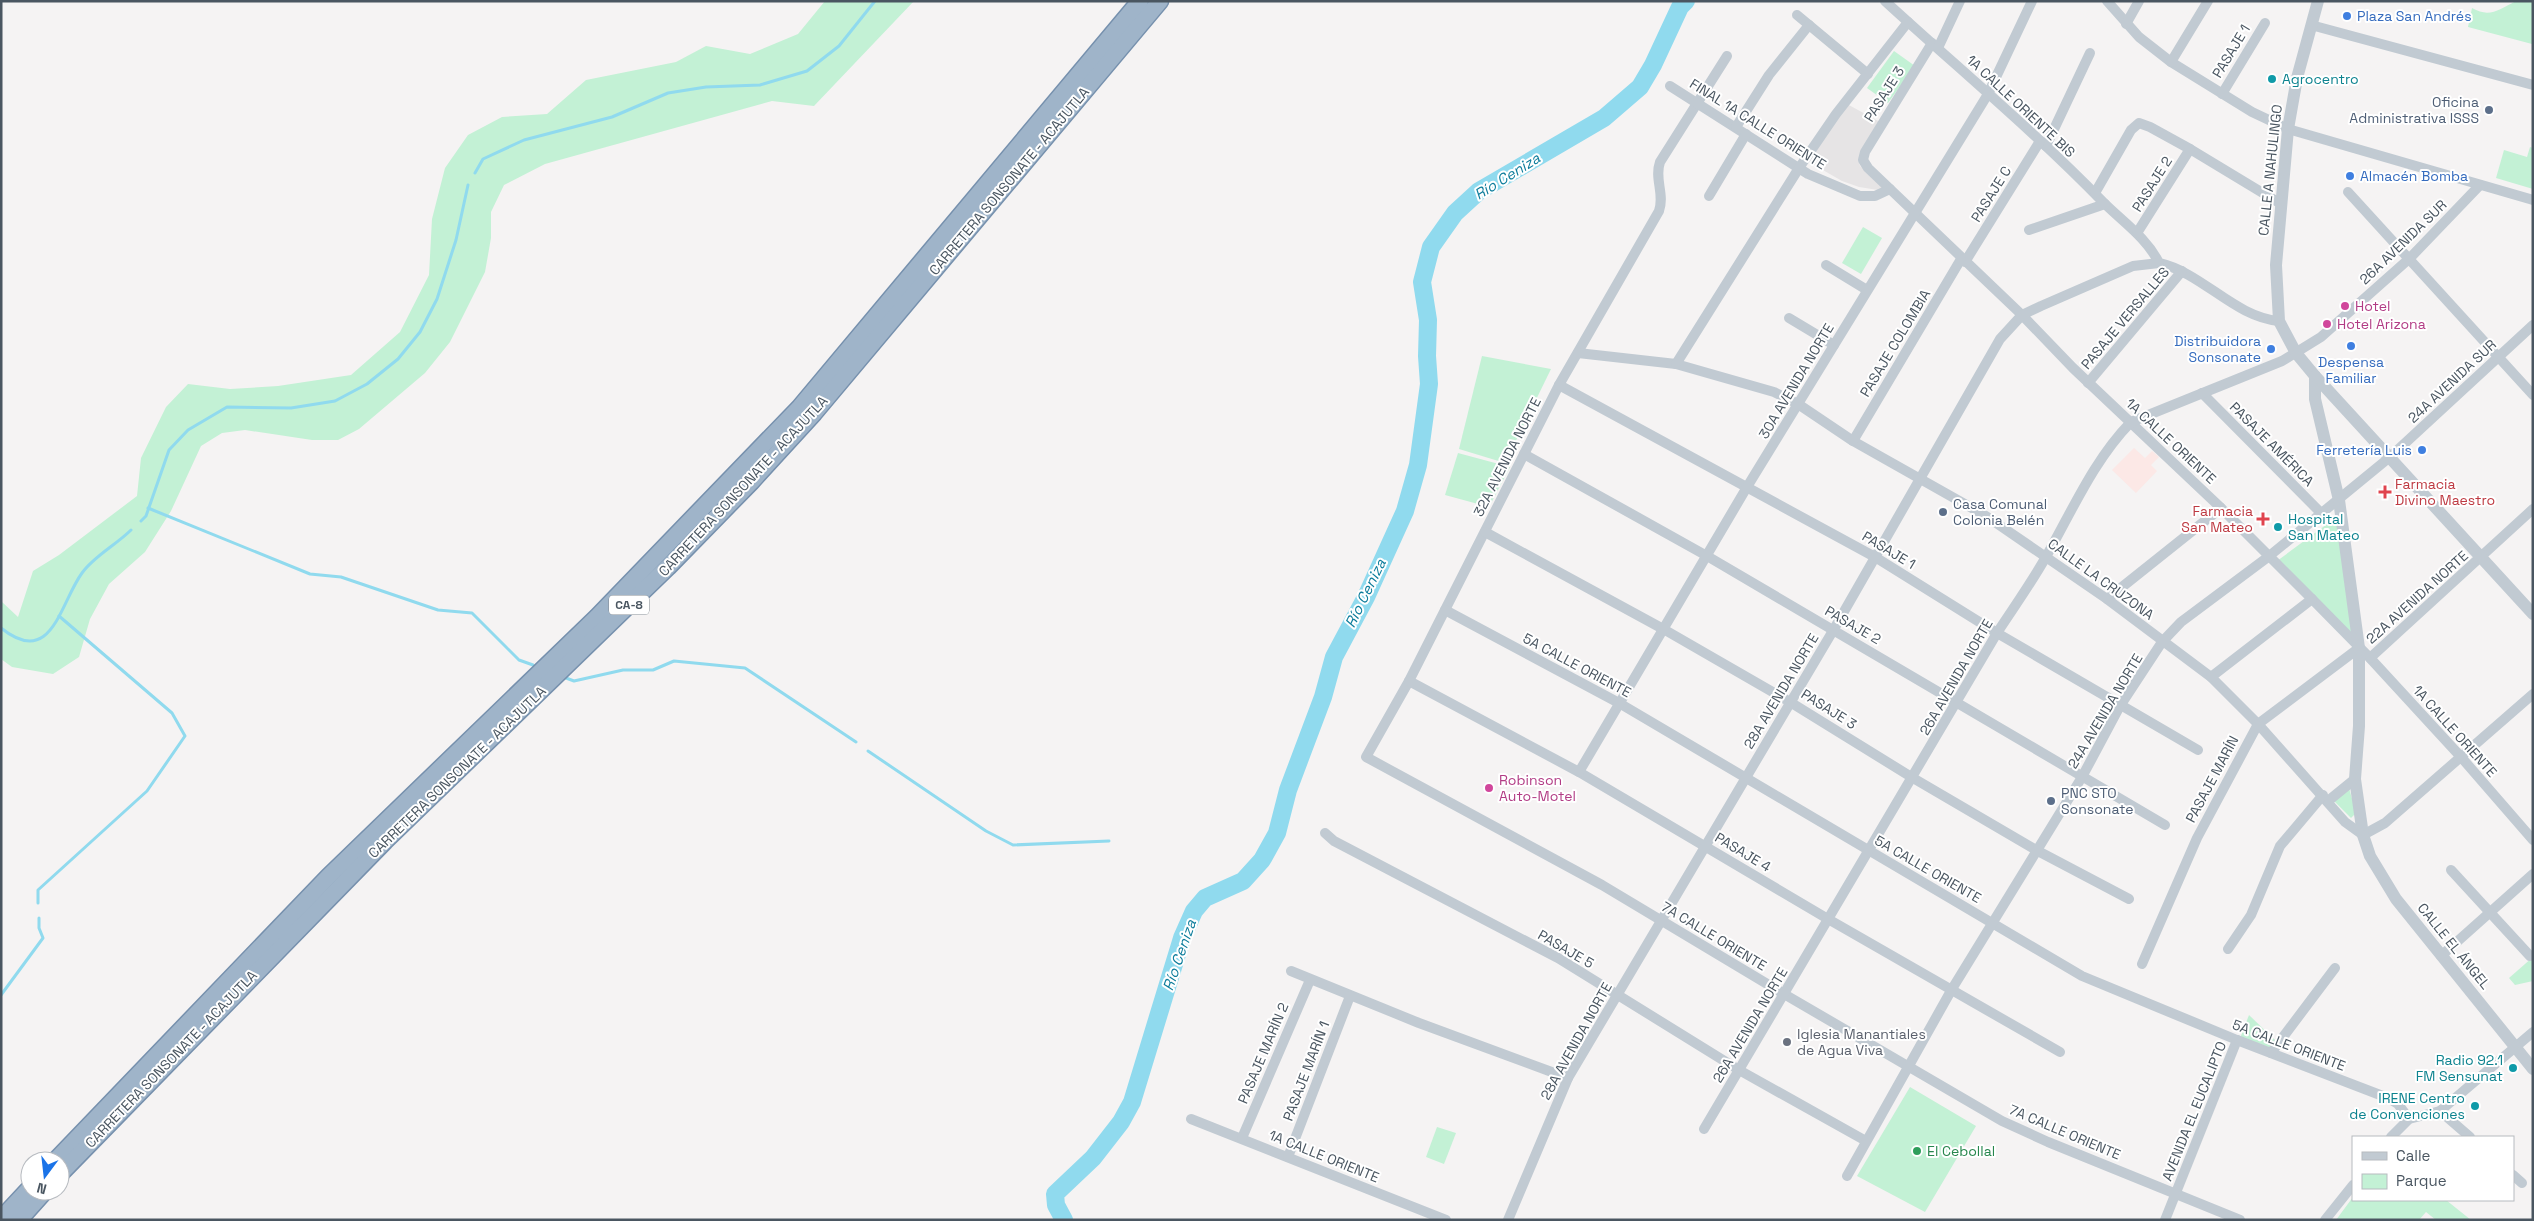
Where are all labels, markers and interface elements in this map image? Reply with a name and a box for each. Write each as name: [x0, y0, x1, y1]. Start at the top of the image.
place label: Plaza San Andrés: [2357, 7, 2472, 25]
marker: Plaza San Andrés: [2341, 10, 2353, 22]
street label: PASAJE 1: [2208, 21, 2254, 81]
street label: 1A CALLE ORIENTE BIS: [1963, 51, 2079, 161]
street label: PASAJE 3: [1860, 63, 1908, 125]
place label: Agrocentro: [2282, 70, 2359, 88]
marker: Agrocentro: [2266, 73, 2278, 85]
street label: FINAL 1A CALLE ORIENTE: [1686, 75, 1830, 173]
street label: CARRETERA SONSONATE - ACAJUTLA: [925, 83, 1093, 279]
place label: Oficina Administrativa ISSS: [2349, 93, 2479, 127]
street label: CALLE A NAHULINGO: [2254, 103, 2286, 237]
marker: Oficina Administrativa ISSS: [2483, 104, 2495, 116]
water label: Río Ceniza: [1471, 148, 1544, 204]
street label: PASAJE 2: [2128, 153, 2176, 215]
street label: PASAJE C: [1967, 163, 2015, 225]
place label: Almacén Bomba: [2360, 167, 2468, 185]
marker: Almacén Bomba: [2344, 170, 2356, 182]
street label: 26A AVENIDA SUR: [2356, 196, 2451, 288]
street label: PASAJE VERSALLES: [2077, 263, 2173, 373]
street label: PASAJE COLOMBIA: [1856, 286, 1934, 400]
place label: Hotel: [2355, 297, 2390, 315]
marker: Hotel: [2339, 300, 2351, 312]
place label: Hotel Arizona: [2337, 315, 2426, 333]
marker: Hotel Arizona: [2321, 318, 2333, 330]
street label: 30A AVENIDA NORTE: [1754, 320, 1838, 442]
place label: Distribuidora Sonsonate: [2174, 332, 2261, 366]
street label: 24A AVENIDA SUR: [2404, 335, 2500, 427]
marker: Despensa Familiar: [2345, 340, 2357, 352]
marker: Distribuidora Sonsonate: [2265, 343, 2277, 355]
place label: Despensa Familiar: [2318, 353, 2384, 387]
street label: CARRETERA SONSONATE - ACAJUTLA: [655, 392, 832, 580]
street label: 32A AVENIDA NORTE: [1469, 394, 1545, 520]
street label: 1A CALLE ORIENTE: [2122, 394, 2220, 488]
street label: PASAJE AMÉRICA: [2226, 398, 2318, 490]
place label: Ferretería Luis: [2316, 441, 2412, 459]
marker: Ferretería Luis: [2416, 444, 2428, 456]
place label: Farmacia Divino Maestro: [2395, 475, 2495, 509]
marker: Farmacia Divino Maestro: [2379, 486, 2391, 498]
place label: Casa Comunal Colonia Belén: [1953, 495, 2047, 529]
place label: Farmacia San Mateo: [2181, 502, 2253, 536]
marker: Casa Comunal Colonia Belén: [1937, 506, 1949, 518]
place label: Hospital San Mateo: [2288, 510, 2360, 544]
marker: Farmacia San Mateo: [2257, 513, 2269, 525]
marker: Hospital San Mateo: [2272, 521, 2284, 533]
street label: PASAJE 1: [1859, 527, 1919, 573]
street label: CALLE LA CRUZONA: [2044, 534, 2158, 624]
street label: 22A AVENIDA NORTE: [2362, 546, 2472, 648]
water label: Río Ceniza: [1340, 555, 1390, 630]
road number: CA-8: [609, 596, 649, 614]
street label: PASAJE 2: [1822, 602, 1884, 648]
street label: 26A AVENIDA NORTE: [1915, 616, 1997, 738]
street label: 5A CALLE ORIENTE: [1520, 629, 1634, 701]
street label: 28A AVENIDA NORTE: [1739, 630, 1823, 752]
street label: 24A AVENIDA NORTE: [2064, 650, 2147, 772]
street label: 1A CALLE ORIENTE: [2409, 681, 2501, 781]
street label: CARRETERA SONSONATE - ACAJUTLA: [364, 682, 550, 862]
street label: PASAJE 3: [1798, 685, 1860, 733]
street label: PASAJE MARÍN: [2182, 732, 2242, 826]
place label: Robinson Auto-Motel: [1499, 771, 1576, 805]
marker: Robinson Auto-Motel: [1483, 782, 1495, 794]
place label: PNC STO Sonsonate: [2061, 784, 2134, 818]
marker: PNC STO Sonsonate: [2045, 795, 2057, 807]
street label: PASAJE 4: [1712, 828, 1775, 876]
street label: 5A CALLE ORIENTE: [1872, 831, 1985, 907]
street label: 7A CALLE ORIENTE: [1658, 898, 1770, 975]
street label: CALLE EL ÁNGEL: [2414, 899, 2495, 993]
water label: Río Ceniza: [1158, 917, 1200, 993]
street label: PASAJE 5: [1535, 926, 1597, 972]
street label: 26A AVENIDA NORTE: [1708, 964, 1792, 1086]
street label: CARRETERA SONSONATE - ACAJUTLA: [81, 966, 261, 1152]
street label: 28A AVENIDA NORTE: [1536, 979, 1616, 1103]
street label: PASAJE MARÍN 2: [1234, 1000, 1292, 1106]
street label: 5A CALLE ORIENTE: [2230, 1015, 2348, 1075]
street label: PASAJE MARÍN 1: [1279, 1019, 1333, 1123]
place label: Iglesia Manantiales de Agua Viva: [1797, 1025, 1926, 1059]
marker: Iglesia Manantiales de Agua Viva: [1781, 1036, 1793, 1048]
street label: AVENIDA EL EUCALIPTO: [2158, 1039, 2230, 1183]
place label: Radio 92.1 FM Sensunat: [2416, 1051, 2503, 1085]
marker: Radio 92.1 FM Sensunat: [2507, 1062, 2519, 1074]
place label: IRENE Centro de Convenciones: [2349, 1089, 2465, 1123]
street label: 7A CALLE ORIENTE: [2006, 1100, 2124, 1164]
marker: IRENE Centro de Convenciones: [2469, 1100, 2481, 1112]
street label: 1A CALLE ORIENTE: [1266, 1126, 1382, 1186]
legend: [2352, 1136, 2514, 1201]
place label: El Cebollal: [1927, 1142, 1995, 1160]
marker: El Cebollal: [1911, 1145, 1923, 1157]
text: Calle: [2396, 1146, 2431, 1165]
north arrow: [20, 1151, 70, 1201]
text: Parque: [2396, 1171, 2447, 1190]
text: N: [35, 1179, 49, 1198]

